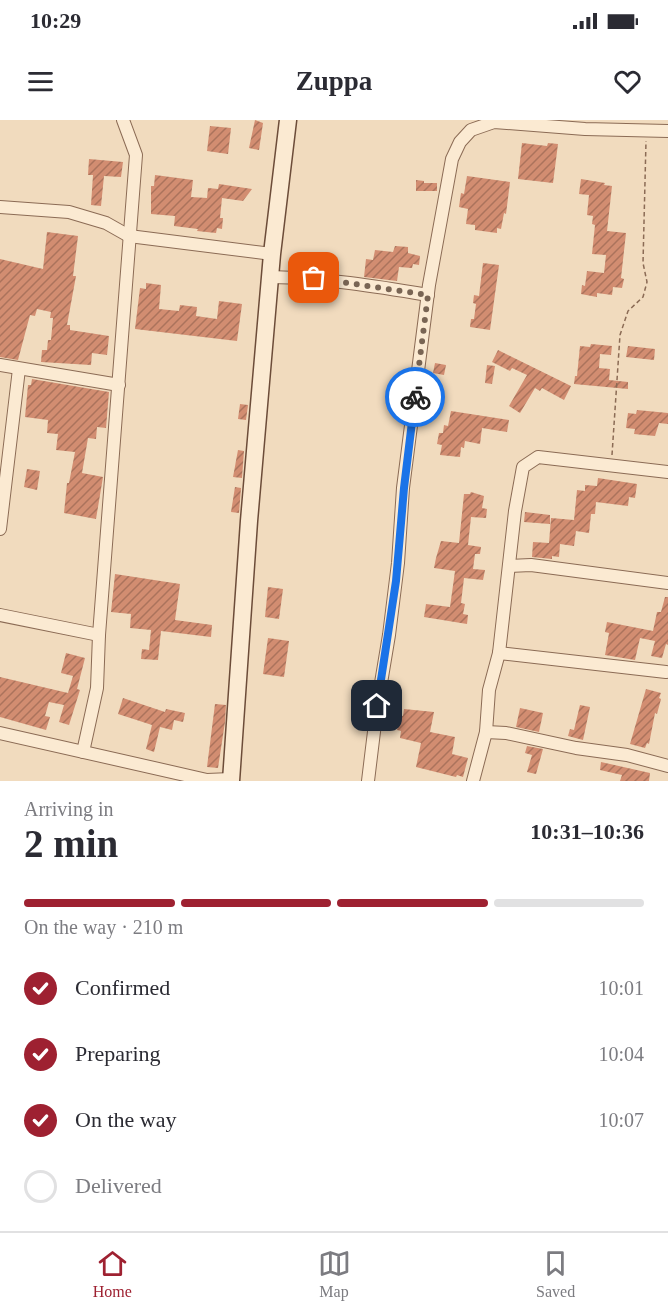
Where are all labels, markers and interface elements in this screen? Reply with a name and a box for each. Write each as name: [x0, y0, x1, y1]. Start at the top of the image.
text: 10:29: [30, 8, 81, 33]
icon: menu: [24, 65, 57, 98]
icon: heart: [611, 65, 644, 98]
text: Zuppa: [296, 66, 372, 96]
pin: [288, 252, 339, 303]
icon: bag: [297, 261, 330, 294]
courier: [385, 367, 445, 427]
icon: bike: [399, 381, 432, 414]
pin: [351, 680, 402, 731]
icon: home: [360, 689, 393, 722]
text: Arriving in: [24, 798, 113, 820]
text: 10:31–10:36: [530, 819, 644, 844]
text: 2 min: [24, 822, 118, 865]
text: On the way · 210 m: [24, 916, 183, 938]
icon: check: [24, 972, 57, 1005]
text: Confirmed: [75, 975, 170, 1000]
text: 10:01: [598, 977, 644, 999]
icon: check: [24, 1038, 57, 1071]
text: Preparing: [75, 1041, 161, 1066]
text: 10:04: [598, 1043, 644, 1065]
icon: check: [24, 1104, 57, 1137]
text: On the way: [75, 1107, 176, 1132]
text: 10:07: [598, 1109, 644, 1131]
text: Delivered: [75, 1173, 162, 1198]
tab: Home: [93, 1247, 132, 1301]
tab: Map: [318, 1247, 351, 1301]
tab: Saved: [536, 1247, 575, 1301]

